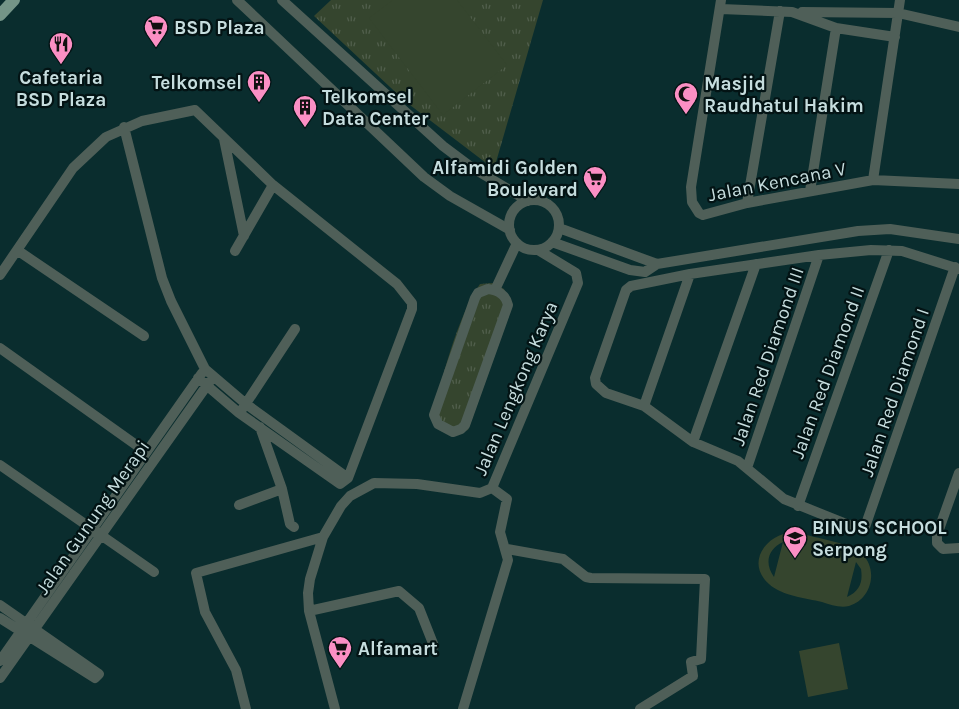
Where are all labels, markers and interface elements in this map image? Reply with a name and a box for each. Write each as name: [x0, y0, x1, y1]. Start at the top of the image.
supermarket icon: BSD Plaza: [143, 14, 169, 48]
place label: BSD Plaza: [174, 17, 265, 39]
restaurant icon: Cafetaria BSD Plaza: [48, 31, 74, 65]
place label: Cafetaria BSD Plaza: [16, 67, 106, 111]
building icon: Telkomsel: [246, 69, 272, 103]
place label: Telkomsel: [152, 72, 242, 94]
place label: Masjid Raudhatul Hakim: [704, 73, 864, 117]
mosque icon: Masjid Raudhatul Hakim: [673, 81, 699, 115]
place label: Telkomsel Data Center: [322, 86, 429, 130]
building icon: Telkomsel Data Center: [292, 94, 318, 128]
place label: Alfamidi Golden Boulevard: [432, 157, 578, 201]
street label: Jalan Kencana V: [706, 158, 848, 206]
supermarket icon: Alfamidi Golden Boulevard: [582, 165, 608, 199]
street label: Jalan Red Diamond III: [727, 264, 809, 448]
street label: Jalan Red Diamond II: [787, 283, 869, 461]
street label: Jalan Lengkong Karya: [469, 298, 563, 479]
street label: Jalan Red Diamond I: [856, 305, 934, 479]
street label: Jalan Gunung Merapi: [31, 436, 154, 599]
place label: BINUS SCHOOL Serpong: [812, 517, 947, 561]
school or university icon: BINUS SCHOOL Serpong: [782, 525, 808, 559]
supermarket icon: Alfamart: [327, 635, 353, 669]
place label: Alfamart: [358, 638, 438, 660]

